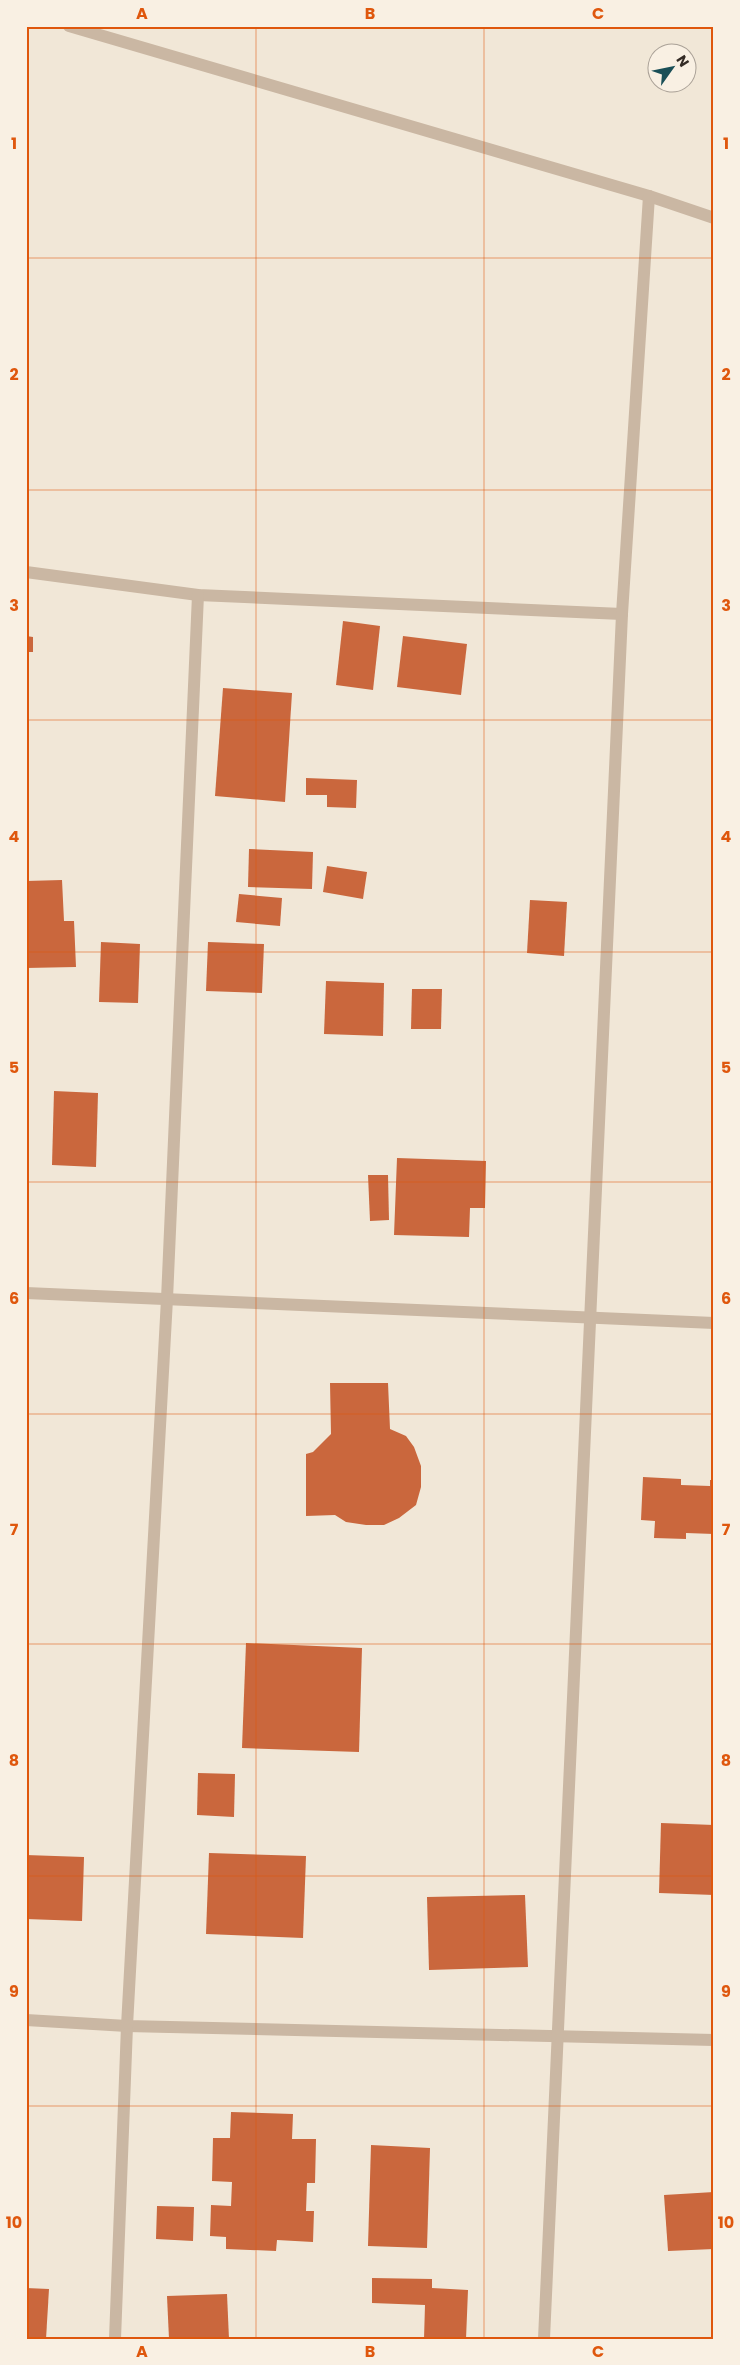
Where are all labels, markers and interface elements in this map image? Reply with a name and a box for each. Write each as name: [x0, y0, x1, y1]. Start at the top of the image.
text: A: [136, 2, 148, 25]
text: B: [365, 2, 375, 25]
text: C: [592, 2, 604, 25]
north arrow: [648, 42, 698, 92]
text: N: [672, 51, 694, 71]
text: 1: [11, 132, 17, 155]
text: 1: [723, 132, 729, 155]
text: 2: [9, 363, 19, 386]
text: 2: [721, 363, 731, 386]
text: 3: [9, 594, 19, 617]
text: 3: [721, 594, 731, 617]
text: 4: [9, 825, 20, 848]
text: 4: [721, 825, 732, 848]
text: 5: [9, 1056, 19, 1079]
text: 5: [721, 1056, 731, 1079]
text: 6: [9, 1287, 19, 1310]
text: 6: [721, 1287, 731, 1310]
text: 7: [10, 1518, 19, 1541]
text: 7: [722, 1518, 731, 1541]
text: 8: [9, 1749, 19, 1772]
text: 8: [721, 1749, 731, 1772]
text: 9: [9, 1980, 19, 2003]
text: 9: [721, 1980, 731, 2003]
text: 10: [6, 2211, 22, 2234]
text: 10: [718, 2211, 734, 2234]
text: A: [136, 2340, 148, 2363]
text: B: [365, 2340, 375, 2363]
text: C: [592, 2340, 604, 2363]

